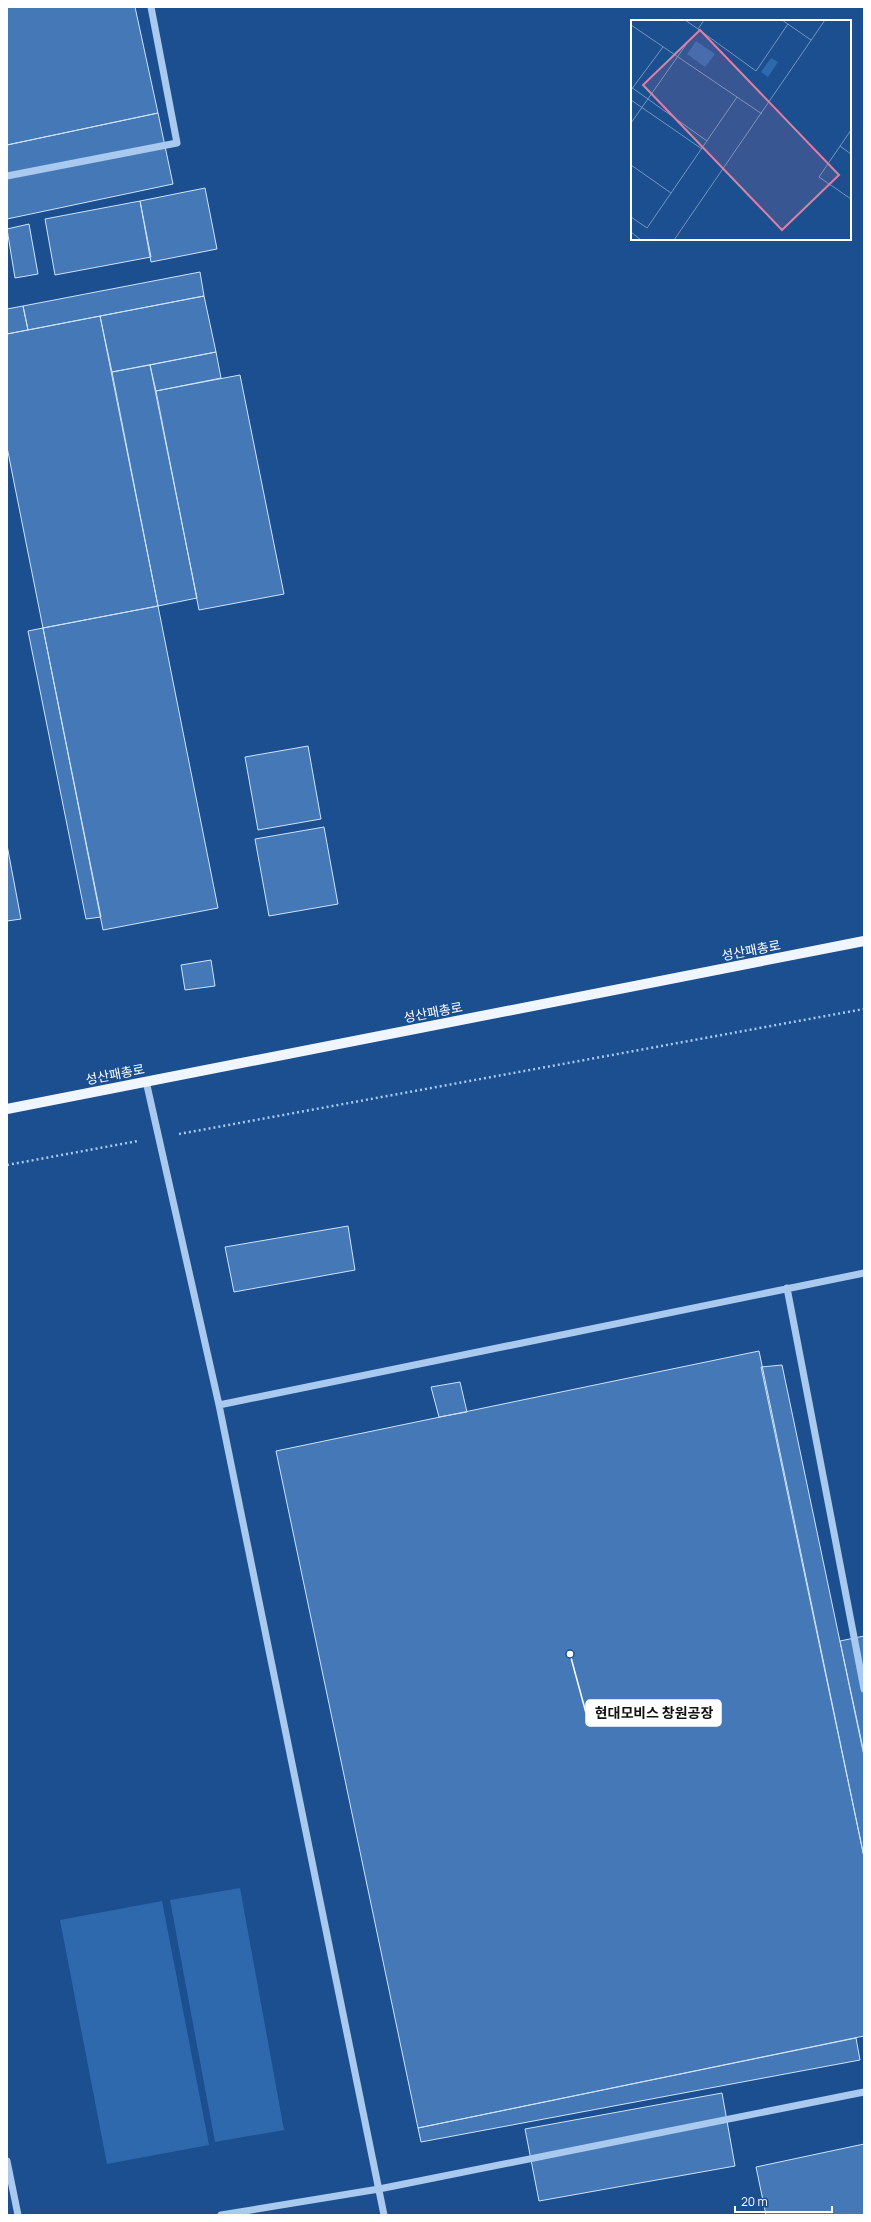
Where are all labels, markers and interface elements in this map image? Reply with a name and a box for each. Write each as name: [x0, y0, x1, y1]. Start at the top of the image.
inset map: [631, 20, 851, 240]
street label: 성산패총로: [720, 935, 782, 965]
street label: 성산패총로: [402, 997, 464, 1027]
street label: 성산패총로: [84, 1059, 146, 1089]
callout: 현대모비스 창원공장: [586, 1700, 721, 1726]
text: 현대모비스 창원공장: [595, 1703, 713, 1722]
scale bar: [735, 2188, 832, 2214]
text: 20 m: [741, 2193, 768, 2210]

